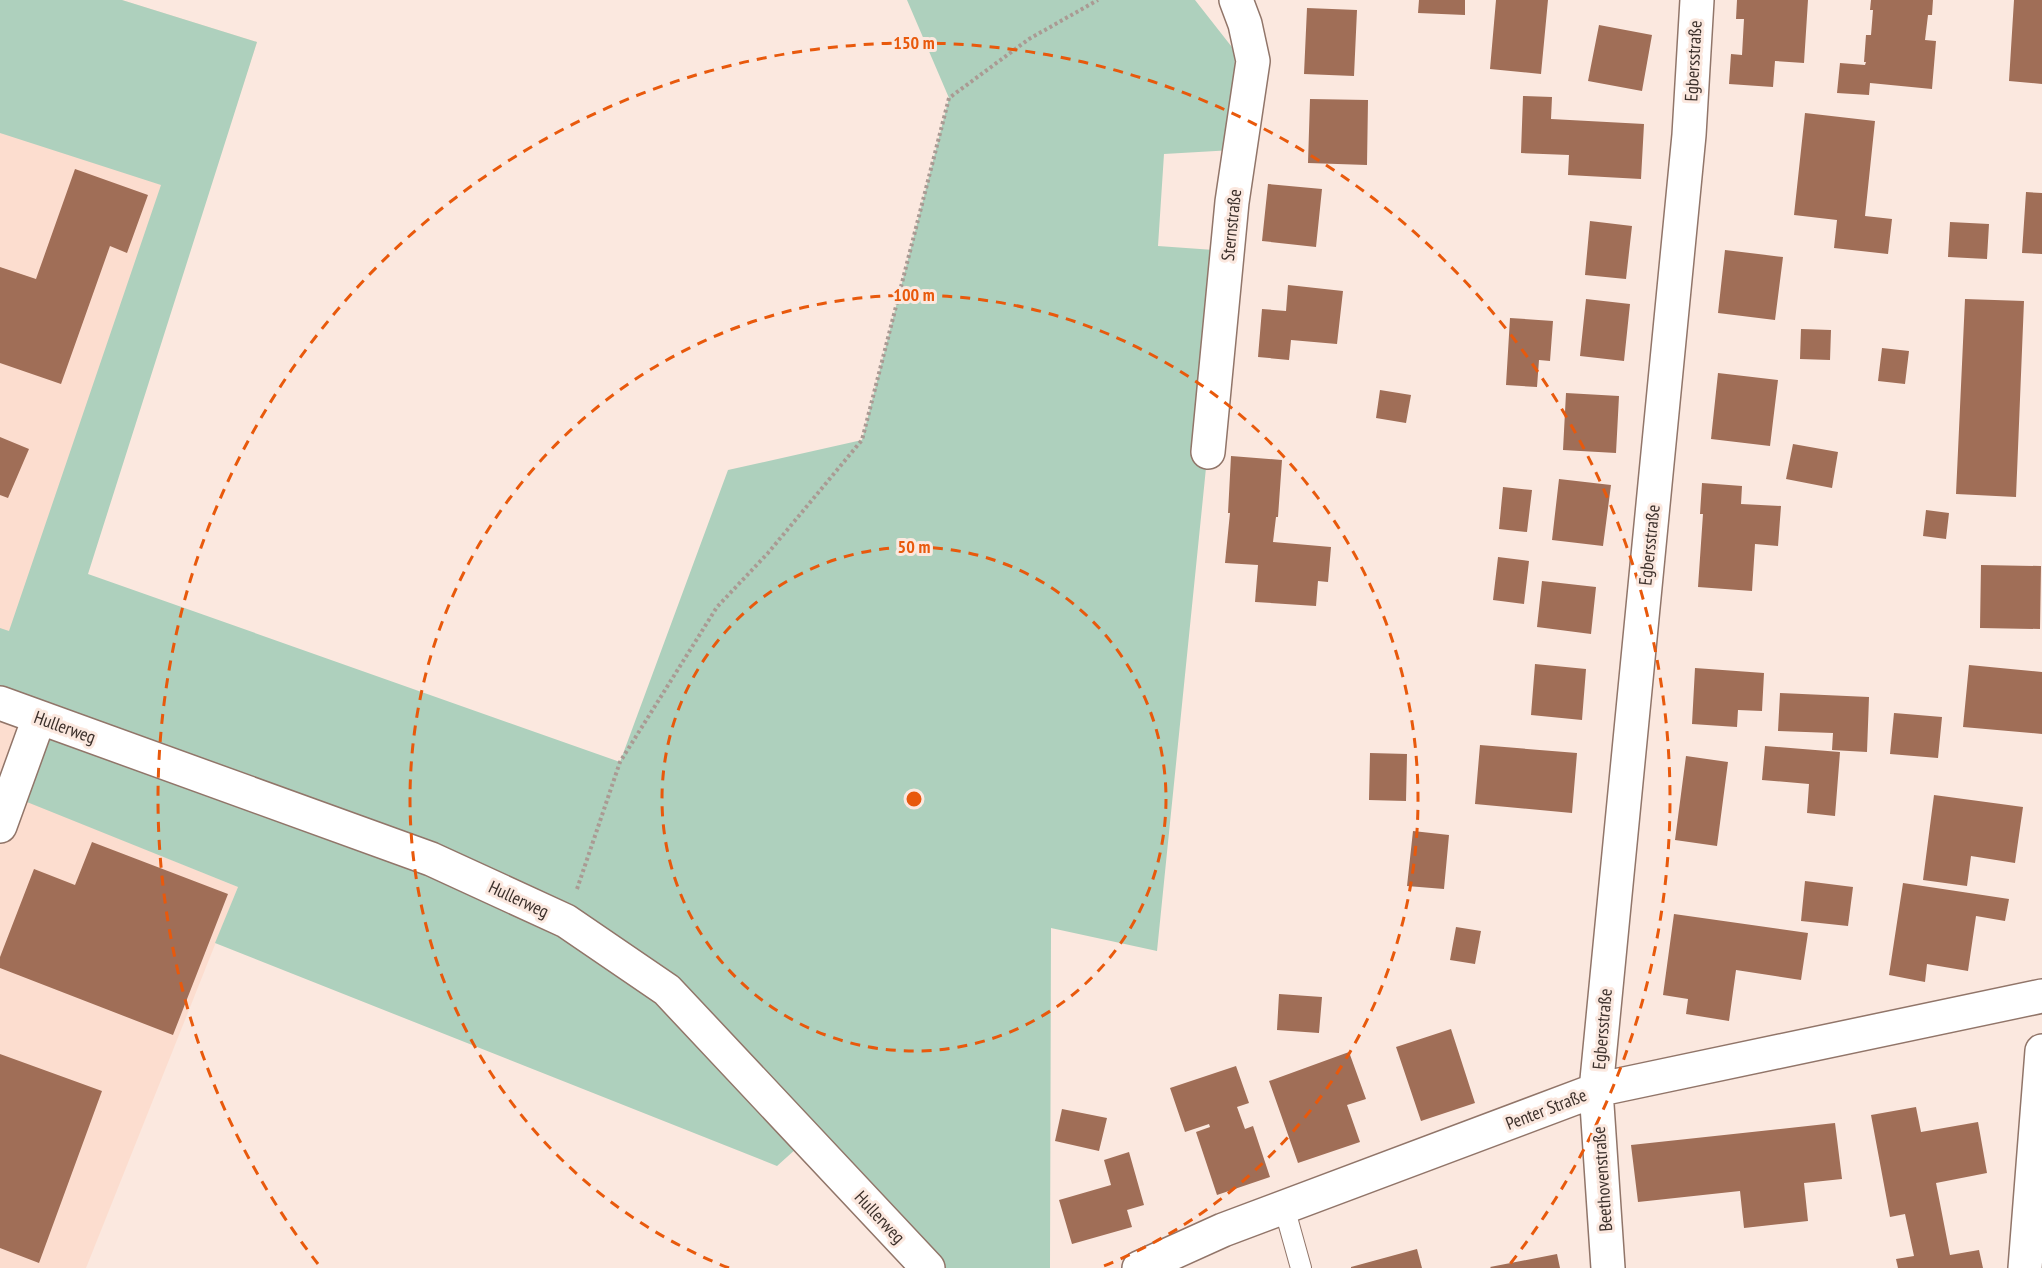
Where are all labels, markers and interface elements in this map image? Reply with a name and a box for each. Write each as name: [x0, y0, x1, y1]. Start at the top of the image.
street label: Egbersstraße: [1679, 20, 1707, 102]
text: 150 m: [893, 31, 935, 54]
street label: Sternstraße: [1216, 188, 1246, 262]
text: 100 m: [893, 283, 935, 306]
street label: Egbersstraße: [1633, 503, 1665, 587]
text: 50 m: [898, 535, 930, 558]
street label: Hullerweg: [31, 705, 99, 749]
centre of rings: [904, 789, 924, 809]
street label: Hullerweg: [485, 875, 553, 923]
street label: Egbersstraße: [1587, 988, 1617, 1070]
street label: Penter Straße: [1502, 1083, 1590, 1135]
street label: Beethovenstraße: [1587, 1126, 1617, 1232]
street label: Hullerweg: [850, 1186, 910, 1248]

